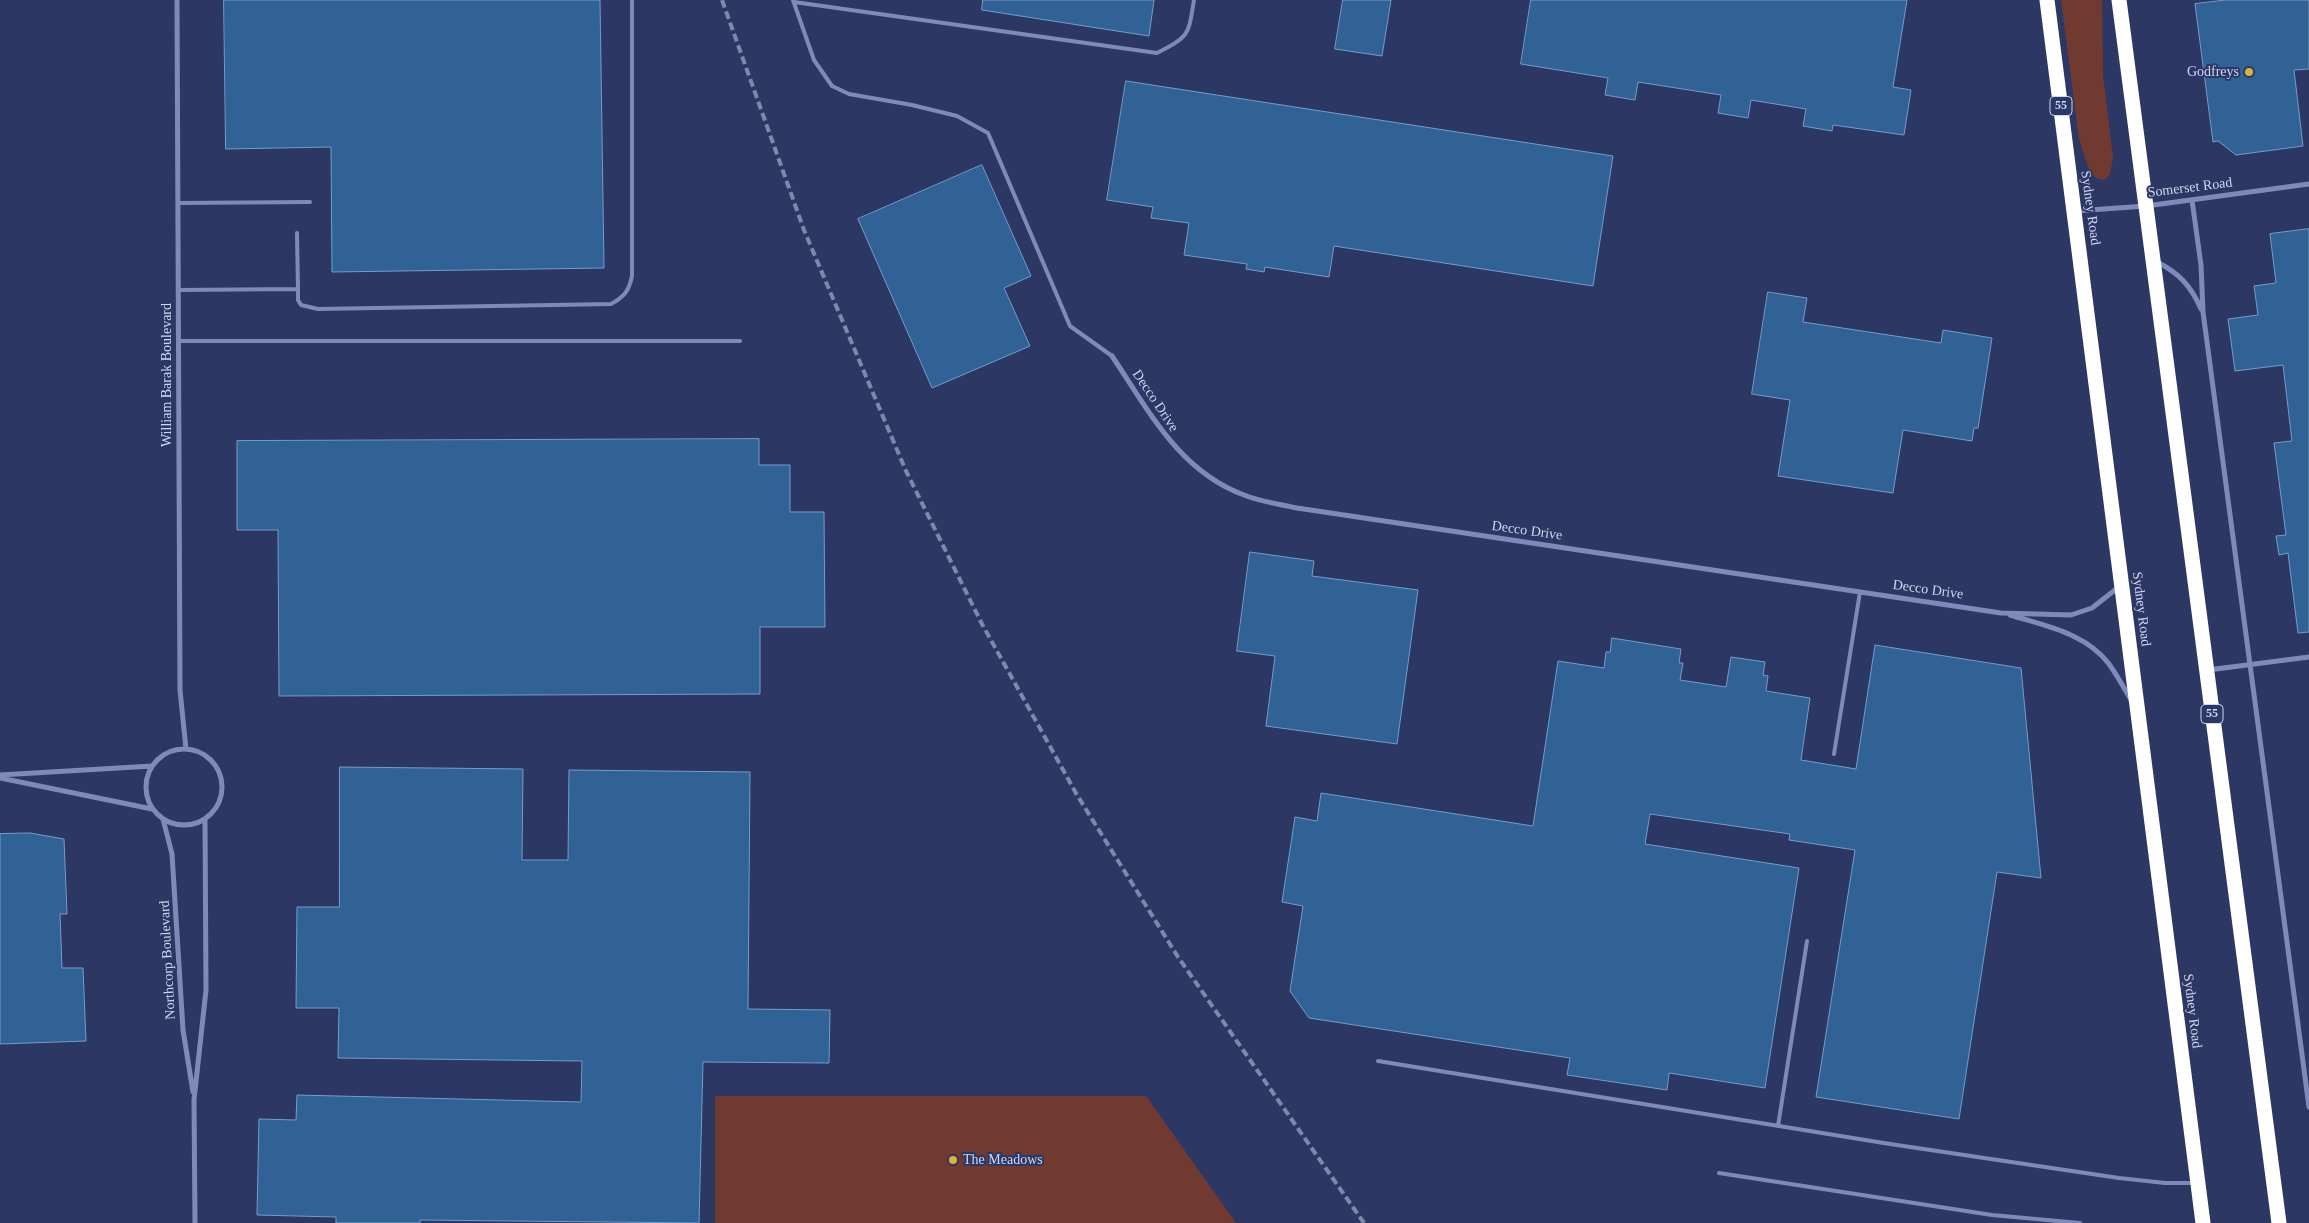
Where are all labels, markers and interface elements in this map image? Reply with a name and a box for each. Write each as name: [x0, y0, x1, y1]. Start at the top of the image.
place label: Godfreys: [2187, 64, 2239, 80]
marker: Godfreys: [2243, 66, 2255, 78]
road number: 55: [2050, 96, 2072, 115]
street label: Sydney Road: [2076, 170, 2104, 246]
street label: Somerset Road: [2147, 174, 2233, 202]
street label: William Barak Boulevard: [159, 303, 175, 447]
street label: Decco Drive: [1128, 367, 1182, 435]
street label: Decco Drive: [1491, 518, 1563, 544]
street label: Sydney Road: [2128, 571, 2154, 647]
street label: Decco Drive: [1892, 577, 1964, 603]
road number: 55: [2201, 704, 2223, 724]
street label: Northcorp Boulevard: [156, 900, 180, 1020]
street label: Sydney Road: [2179, 973, 2205, 1049]
place label: The Meadows: [963, 1152, 1043, 1168]
marker: The Meadows: [947, 1154, 959, 1166]

